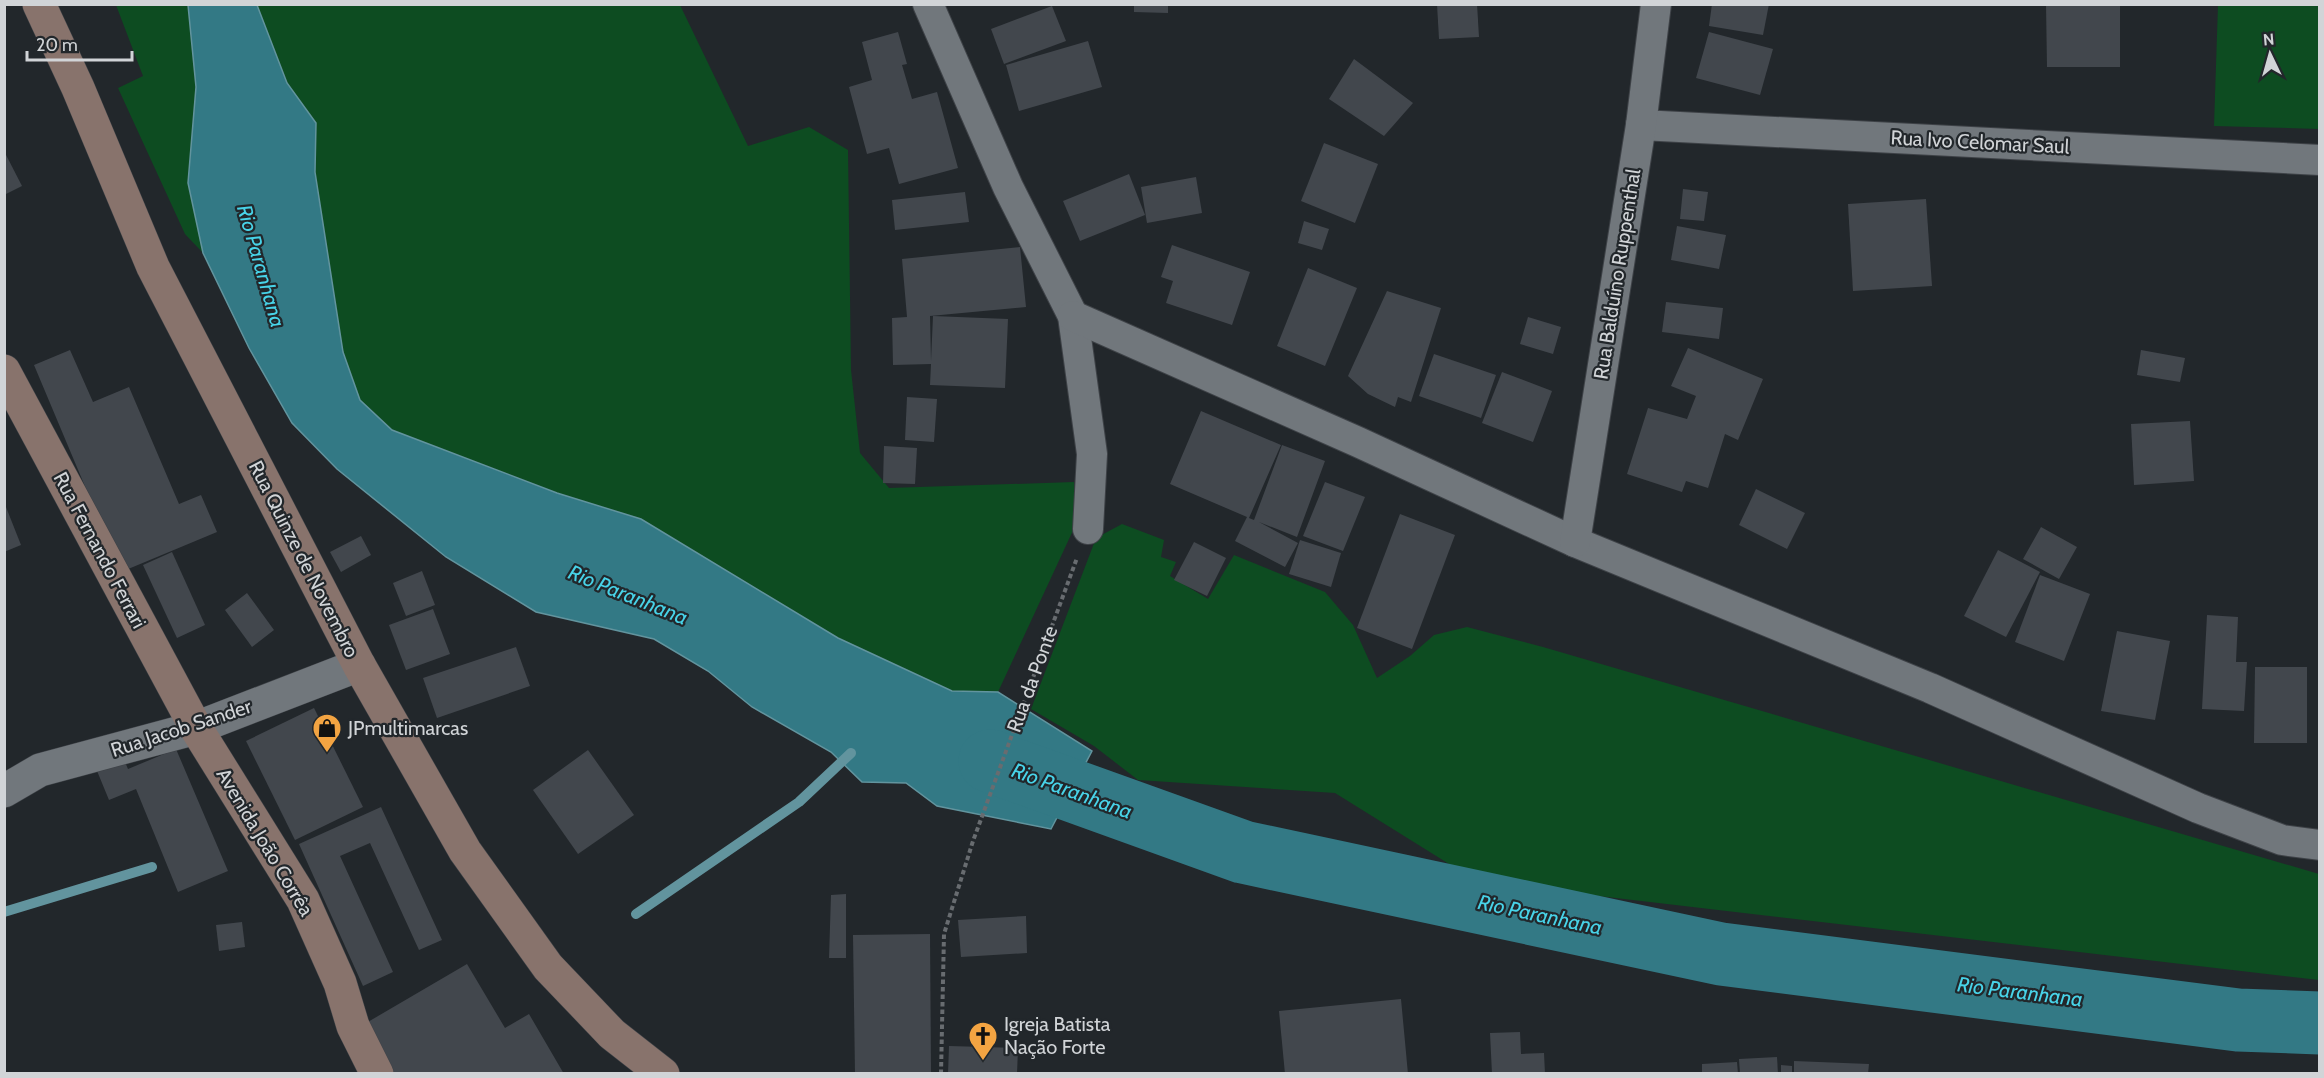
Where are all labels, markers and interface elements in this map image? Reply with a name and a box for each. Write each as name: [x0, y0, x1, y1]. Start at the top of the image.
scale bar: [27, 24, 132, 62]
north arrow: [2240, 24, 2300, 84]
text: N: [2262, 30, 2275, 50]
text: 20 m: [36, 34, 78, 56]
street label: Rua Ivo Celomar Saul: [1890, 125, 2070, 159]
street label: Rua Balduíno Ruppenthal: [1589, 167, 1646, 381]
water label: Rio Paranhana: [232, 202, 291, 330]
street label: Rua Quinze de Novembro: [244, 457, 364, 661]
street label: Rua Fernando Ferrari: [49, 468, 151, 632]
water label: Rio Paranhana: [565, 559, 691, 630]
street label: Rua da Ponte: [1002, 622, 1062, 736]
street label: Rua Jacob Sander: [108, 694, 255, 762]
shop icon: JPmultimarcas: [311, 712, 343, 754]
place label: JPmultimarcas: [347, 716, 468, 740]
water label: Rio Paranhana: [1009, 757, 1136, 824]
street label: Avenida João Corrêa: [211, 764, 319, 921]
water label: Rio Paranhana: [1476, 889, 1604, 940]
water label: Rio Paranhana: [1956, 971, 2084, 1012]
place label: Igreja Batista Nação Forte: [1004, 1012, 1111, 1059]
church icon: Igreja Batista Nação Forte: [967, 1020, 999, 1062]

